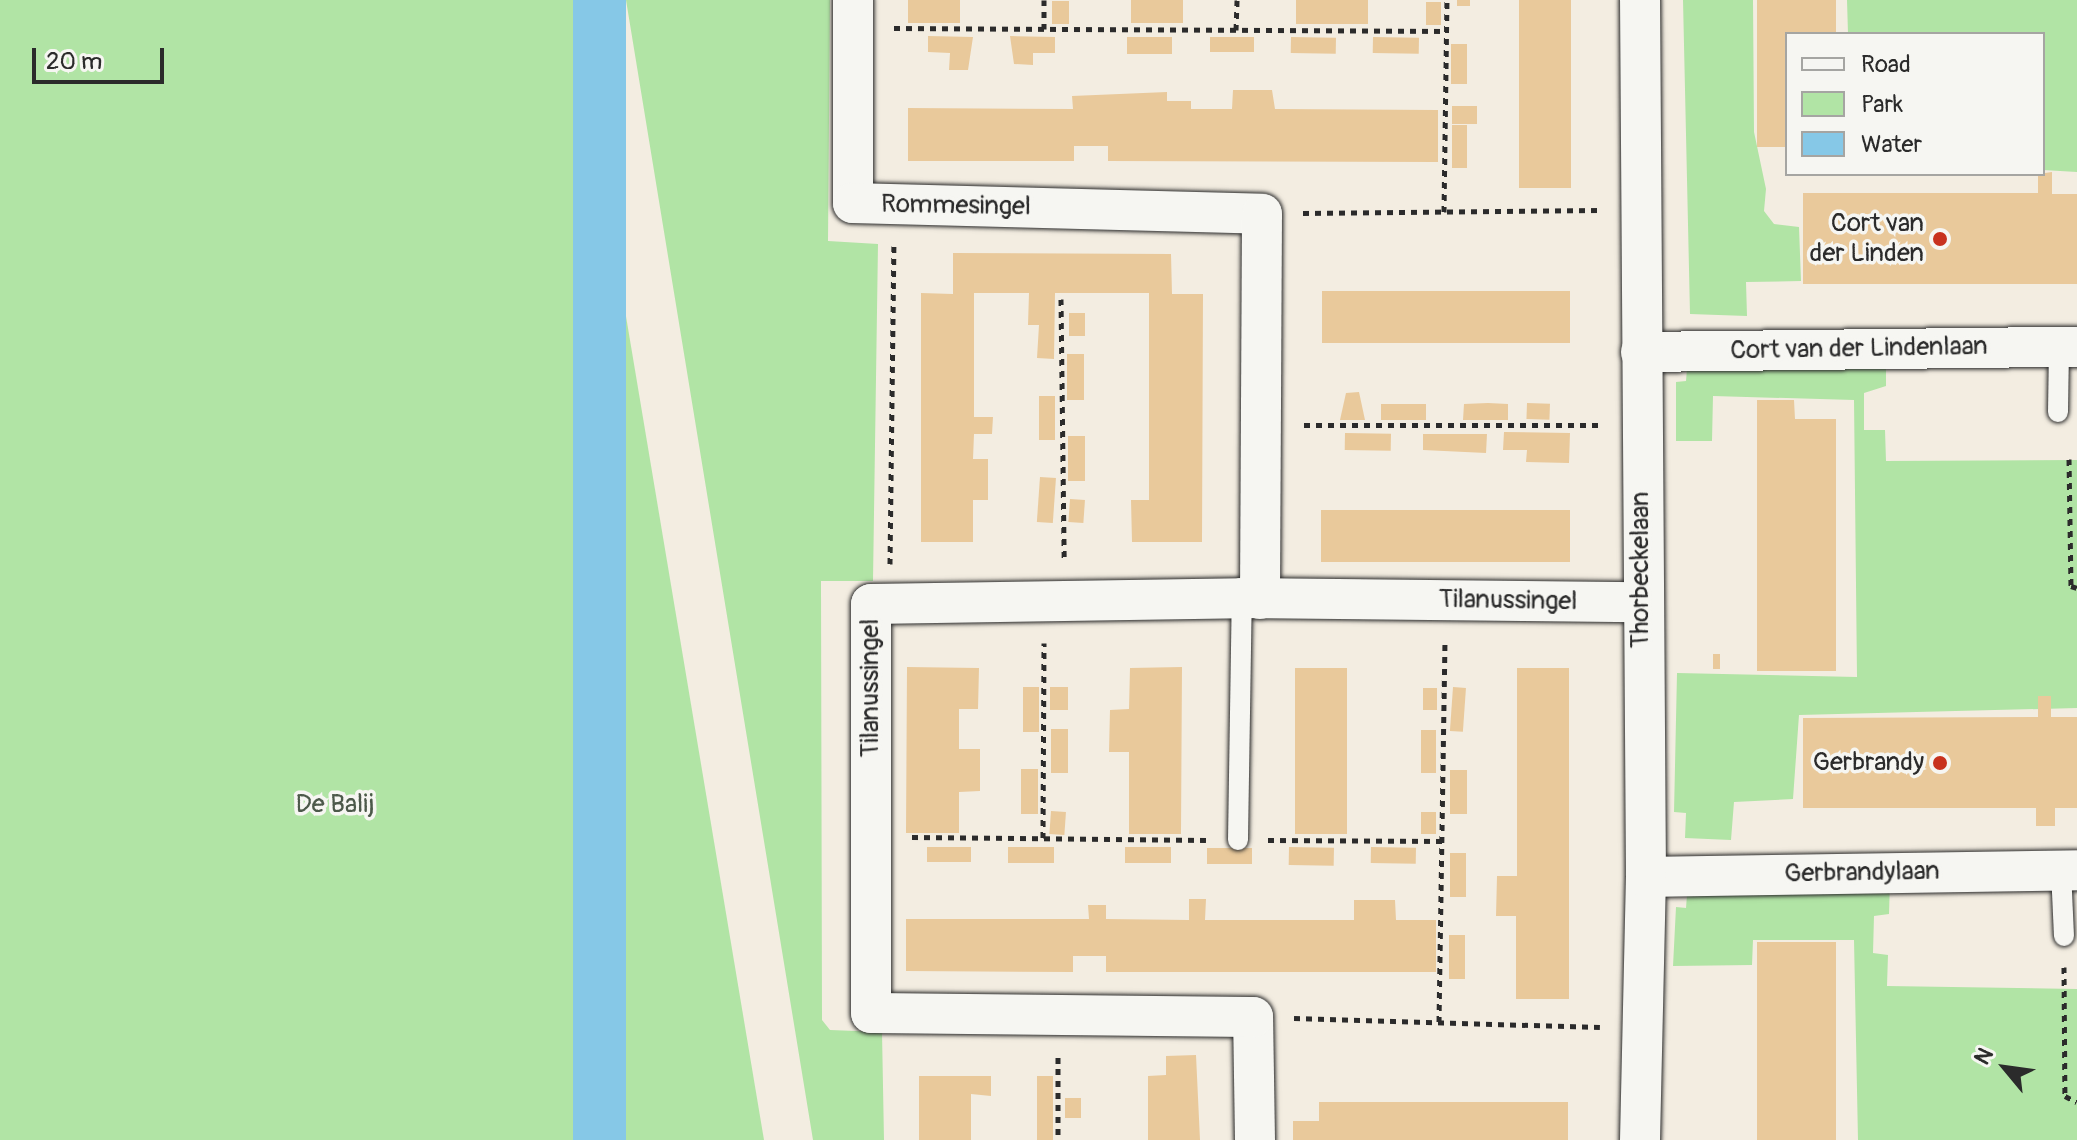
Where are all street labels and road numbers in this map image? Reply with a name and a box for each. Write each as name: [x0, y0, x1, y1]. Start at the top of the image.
street label: Rommesingel: [881, 189, 1031, 223]
street label: Cort van der Lindenlaan: [1730, 331, 1988, 367]
street label: Thorbeckelaan: [1625, 492, 1657, 648]
street label: Tilanussingel: [1438, 584, 1578, 618]
street label: Tilanussingel: [855, 619, 887, 757]
street label: Gerbrandylaan: [1784, 856, 1940, 890]

